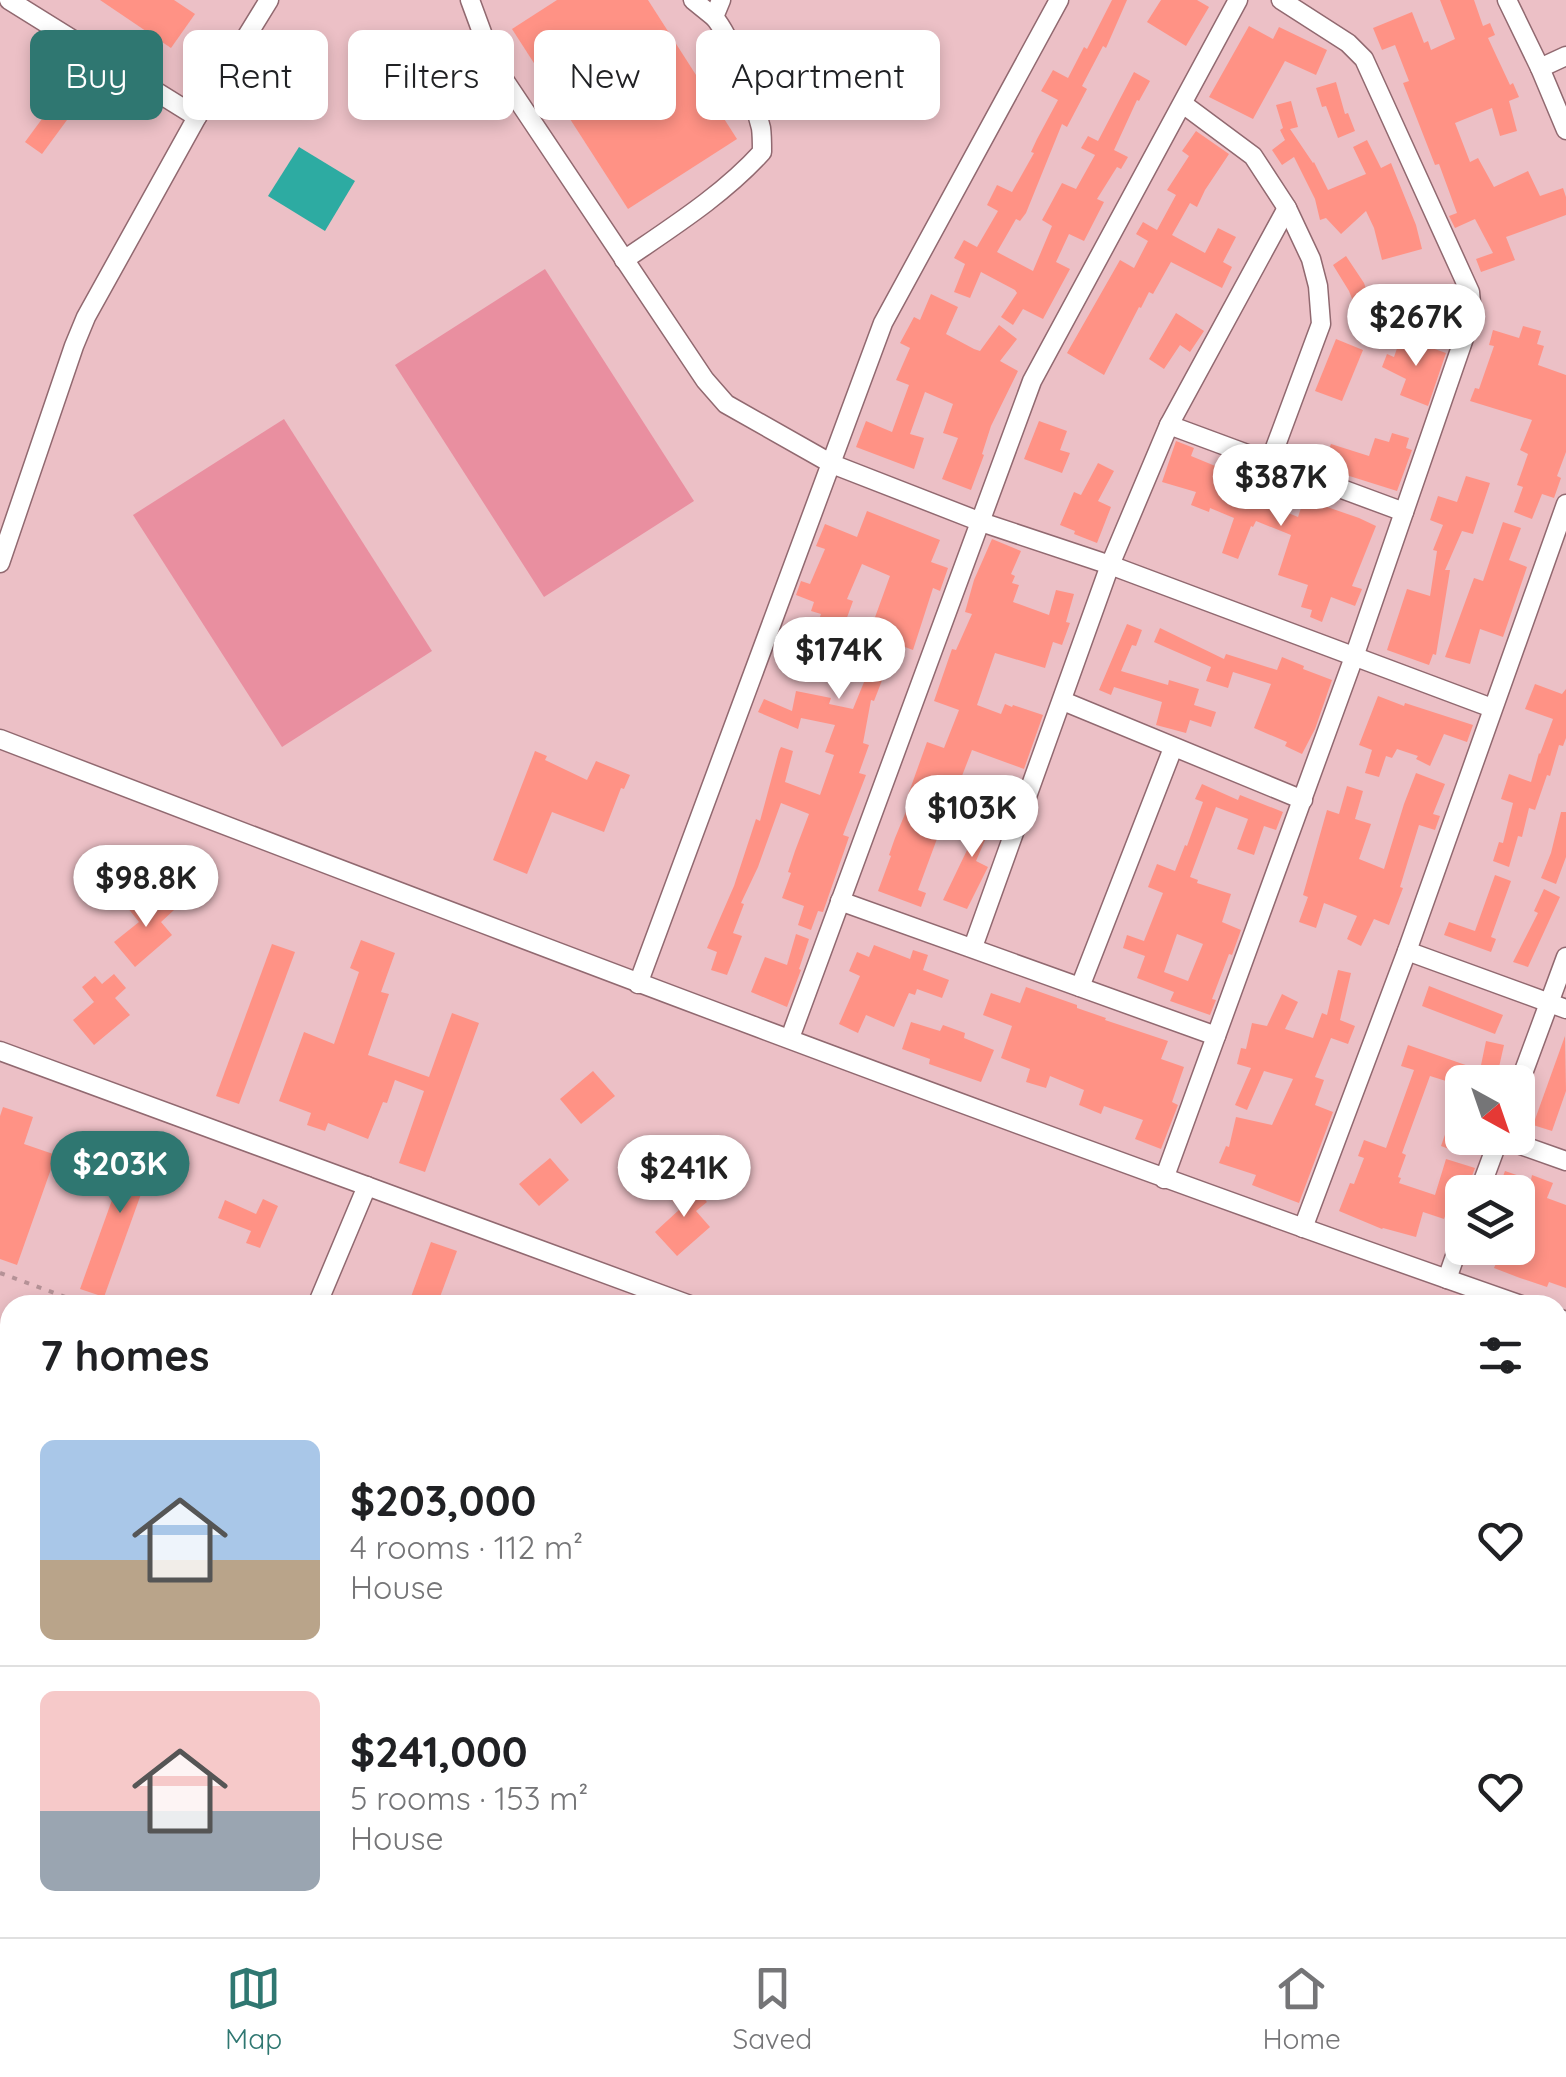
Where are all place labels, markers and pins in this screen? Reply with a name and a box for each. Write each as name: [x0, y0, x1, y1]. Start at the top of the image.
pin: $267K: [1346, 284, 1486, 369]
pin: $387K: [1211, 444, 1351, 529]
pin: $174K: [769, 617, 909, 702]
pin: $103K: [902, 775, 1042, 860]
pin: $98.8K: [65, 845, 227, 930]
pin: $203K: [50, 1131, 190, 1216]
pin: $241K: [614, 1135, 754, 1220]

